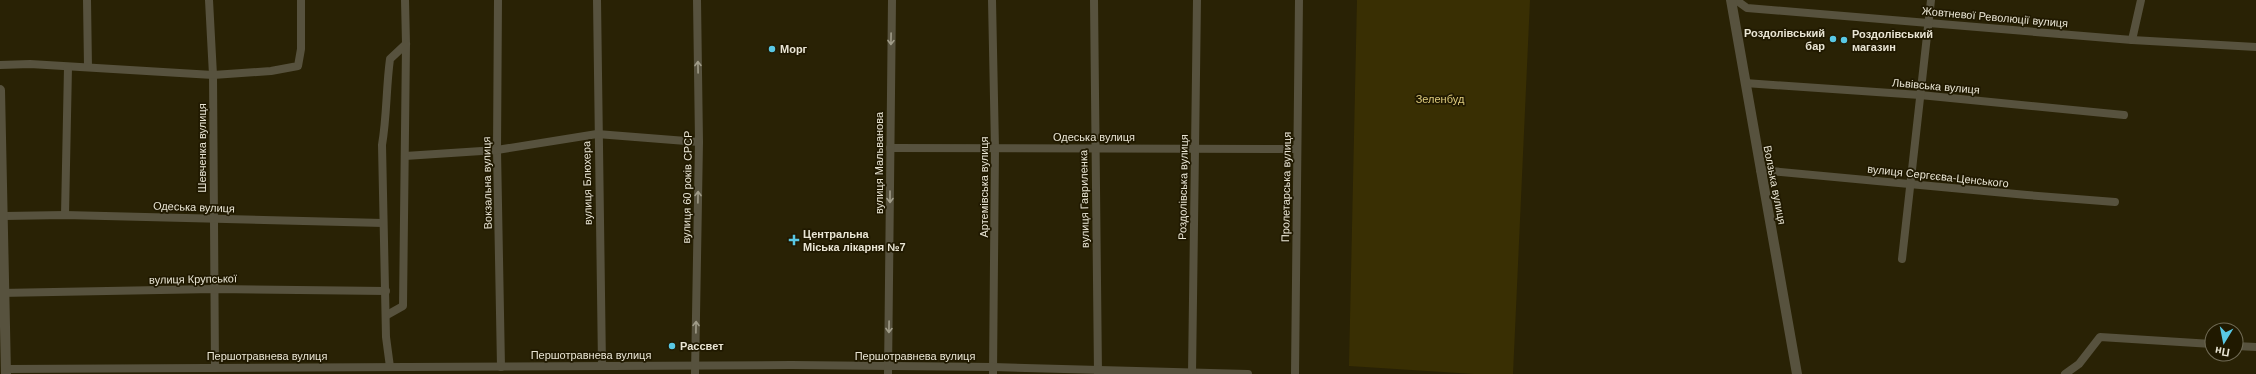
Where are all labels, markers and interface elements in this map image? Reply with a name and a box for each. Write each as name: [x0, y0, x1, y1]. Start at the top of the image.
street label: Жовтневої Революції вулиця: [1921, 5, 2069, 29]
place label: Роздолівський бар: [1744, 27, 1825, 52]
place label: Роздолівський магазин: [1852, 28, 1933, 53]
one-way arrow: [887, 32, 895, 45]
marker: Роздолівський бар: [1828, 34, 1838, 44]
marker: Роздолівський магазин: [1839, 35, 1849, 45]
place label: Морг: [780, 43, 808, 55]
marker: Морг: [767, 44, 777, 54]
one-way arrow: [694, 61, 702, 74]
street label: Львівська вулиця: [1892, 76, 1980, 96]
park label: Зеленбуд: [1416, 93, 1465, 105]
street label: Шевченка вулиця: [196, 103, 208, 193]
street label: вулиця Мальванова: [873, 111, 885, 214]
street label: вулиця 60 років СРСР: [680, 130, 694, 244]
street label: Одеська вулиця: [1053, 131, 1135, 143]
street label: Пролетарська вулиця: [1279, 132, 1293, 242]
street label: Роздолівська вулиця: [1176, 134, 1190, 240]
street label: Артемівська вулиця: [978, 136, 990, 238]
street label: Вокзальна вулиця: [480, 137, 494, 229]
street label: вулиця Блюхера: [580, 140, 594, 225]
street label: Волзька вулиця: [1761, 144, 1789, 226]
street label: вулиця Гавриленка: [1077, 149, 1091, 248]
street label: вулиця Сергєєва-Ценського: [1867, 163, 2009, 189]
one-way arrow: [886, 190, 894, 203]
one-way arrow: [694, 191, 702, 204]
street label: Одеська вулиця: [153, 200, 235, 214]
place label: Центральна Міська лікарня №7: [803, 228, 906, 253]
marker: Центральна Міська лікарня №7: [788, 234, 800, 246]
street label: вулиця Крупської: [149, 272, 237, 286]
one-way arrow: [885, 320, 892, 333]
one-way arrow: [692, 321, 699, 334]
north arrow: [2204, 322, 2244, 362]
place label: Рассвет: [680, 340, 724, 352]
marker: Рассвет: [667, 341, 677, 351]
text: Пн: [2214, 345, 2230, 359]
street label: Першотравнева вулиця: [531, 349, 651, 361]
street label: Першотравнева вулиця: [207, 350, 327, 362]
street label: Першотравнева вулиця: [855, 350, 975, 362]

